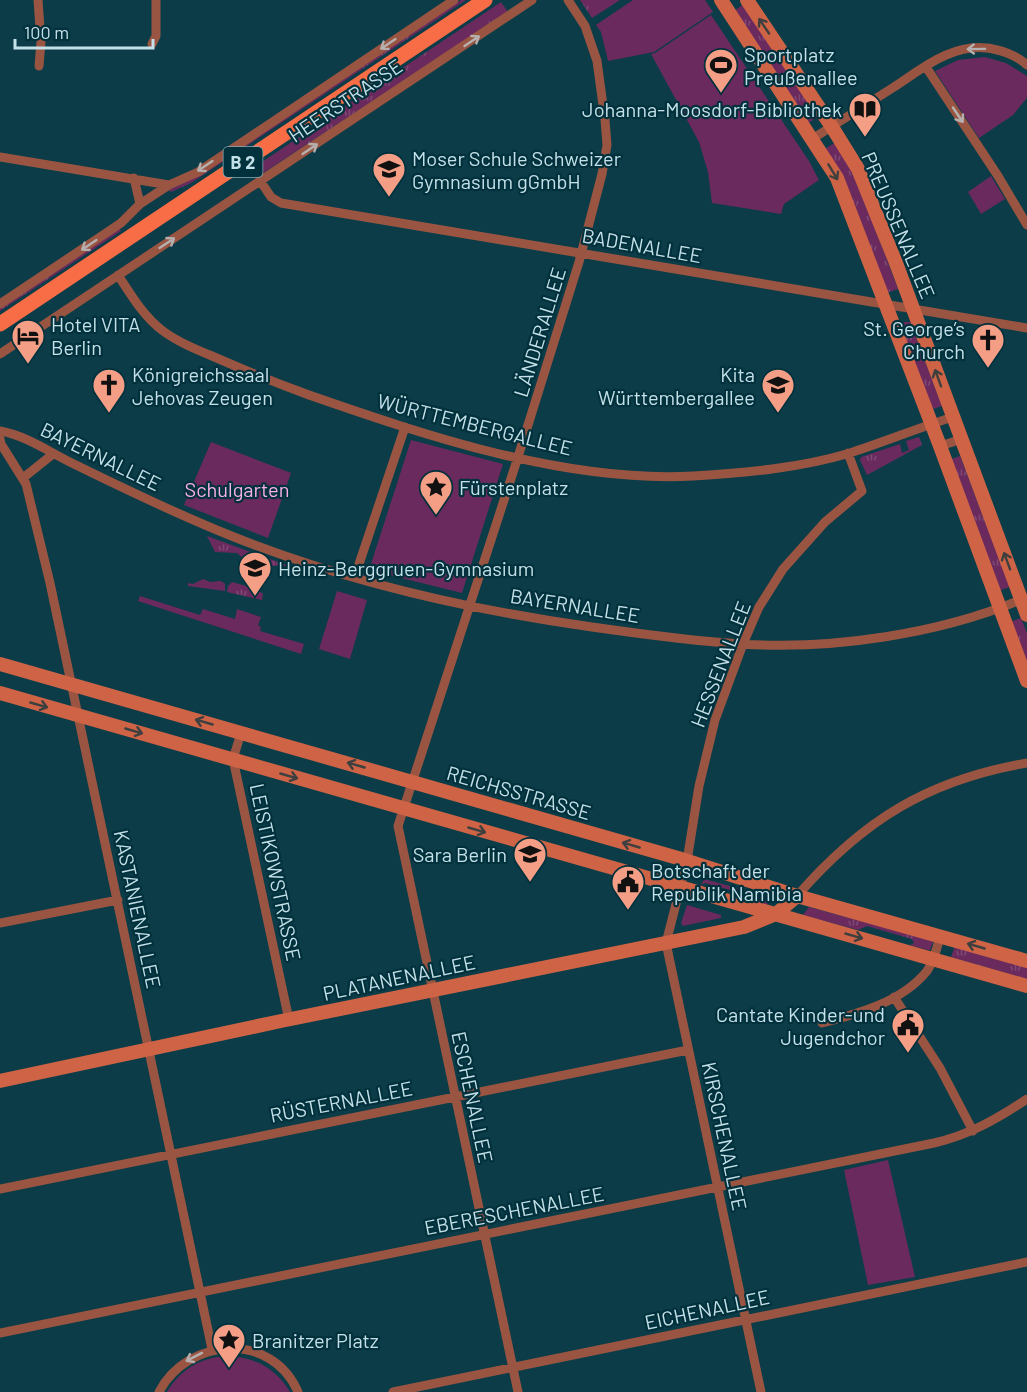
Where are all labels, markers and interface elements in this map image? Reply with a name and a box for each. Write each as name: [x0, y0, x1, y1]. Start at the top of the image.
scale bar: [15, 12, 153, 50]
one-way arrow: [758, 17, 771, 34]
text: 100 m: [24, 21, 69, 43]
one-way arrow: [463, 34, 480, 46]
one-way arrow: [381, 38, 397, 50]
place label: Sportplatz Preußenallee: [744, 42, 858, 89]
one-way arrow: [967, 44, 987, 55]
sports icon: Sportplatz Preußenallee: [703, 47, 739, 94]
street label: HEERSTRASSE: [284, 53, 406, 147]
library icon: Johanna-Moosdorf-Bibliothek: [847, 91, 883, 138]
place label: Johanna-Moosdorf-Bibliothek: [582, 97, 842, 121]
one-way arrow: [952, 107, 964, 123]
one-way arrow: [301, 143, 318, 155]
place label: Moser Schule Schweizer Gymnasium gGmbH: [412, 146, 621, 193]
road number: B 2: [224, 147, 262, 177]
street label: PREUSSENALLEE: [857, 148, 941, 302]
school or university icon: Moser Schule Schweizer Gymnasium gGmbH: [371, 151, 407, 198]
one-way arrow: [197, 160, 214, 173]
one-way arrow: [827, 163, 839, 180]
street label: BADENALLEE: [580, 223, 704, 267]
one-way arrow: [158, 237, 175, 249]
one-way arrow: [81, 239, 98, 251]
street label: LÄNDERALLEE: [508, 264, 570, 400]
place label: Hotel VITA Berlin: [51, 312, 140, 359]
place label: St. George’s Church: [863, 316, 965, 363]
hotel icon: Hotel VITA Berlin: [10, 318, 46, 365]
church icon: St. George’s Church: [970, 322, 1006, 369]
place label: Königreichssaal Jehovas Zeugen: [132, 362, 273, 409]
place label: Kita Württembergallee: [598, 362, 755, 409]
church icon: Königreichssaal Jehovas Zeugen: [91, 367, 127, 414]
school or university icon: Kita Württembergallee: [760, 367, 796, 414]
one-way arrow: [932, 369, 943, 388]
street label: WÜRTTEMBERGALLEE: [375, 388, 575, 460]
street label: BAYERNALLEE: [37, 417, 165, 495]
place icon: Fürstenplatz: [418, 469, 454, 516]
place label: Fürstenplatz: [459, 475, 568, 499]
park label: Schulgarten: [184, 477, 290, 501]
school or university icon: Heinz-Berggruen-Gymnasium: [237, 550, 273, 597]
one-way arrow: [1000, 552, 1011, 570]
place label: Heinz-Berggruen-Gymnasium: [278, 556, 534, 580]
street label: BAYERNALLEE: [509, 583, 641, 627]
street label: HESSENALLEE: [685, 598, 755, 730]
one-way arrow: [29, 700, 48, 711]
one-way arrow: [195, 716, 214, 727]
one-way arrow: [124, 726, 143, 737]
one-way arrow: [347, 759, 366, 771]
street label: REICHSSTRASSE: [444, 760, 594, 824]
one-way arrow: [279, 771, 298, 782]
street label: LEISTIKOWSTRASSE: [245, 781, 307, 963]
one-way arrow: [467, 825, 486, 836]
street label: KASTANIENALLEE: [110, 828, 166, 990]
school or university icon: Sara Berlin: [512, 836, 548, 883]
one-way arrow: [622, 839, 641, 850]
place label: Sara Berlin: [413, 842, 507, 866]
place label: Botschaft der Republik Namibia: [651, 858, 802, 905]
public building icon: Botschaft der Republik Namibia: [610, 864, 646, 911]
one-way arrow: [844, 931, 863, 942]
one-way arrow: [967, 940, 986, 952]
street label: PLATANENALLEE: [321, 949, 477, 1005]
place label: Cantate Kinder-und Jugendchor: [716, 1002, 885, 1049]
public building icon: Cantate Kinder-und Jugendchor: [890, 1007, 926, 1054]
street label: ESCHENALLEE: [447, 1029, 499, 1165]
street label: KIRSCHENALLEE: [698, 1060, 752, 1212]
street label: RÜSTERNALLEE: [268, 1075, 414, 1127]
street label: EBERESCHENALLEE: [422, 1181, 606, 1239]
street label: EICHENALLEE: [642, 1284, 772, 1334]
place icon: Branitzer Platz: [211, 1322, 247, 1369]
place label: Branitzer Platz: [252, 1328, 379, 1352]
one-way arrow: [185, 1352, 203, 1364]

